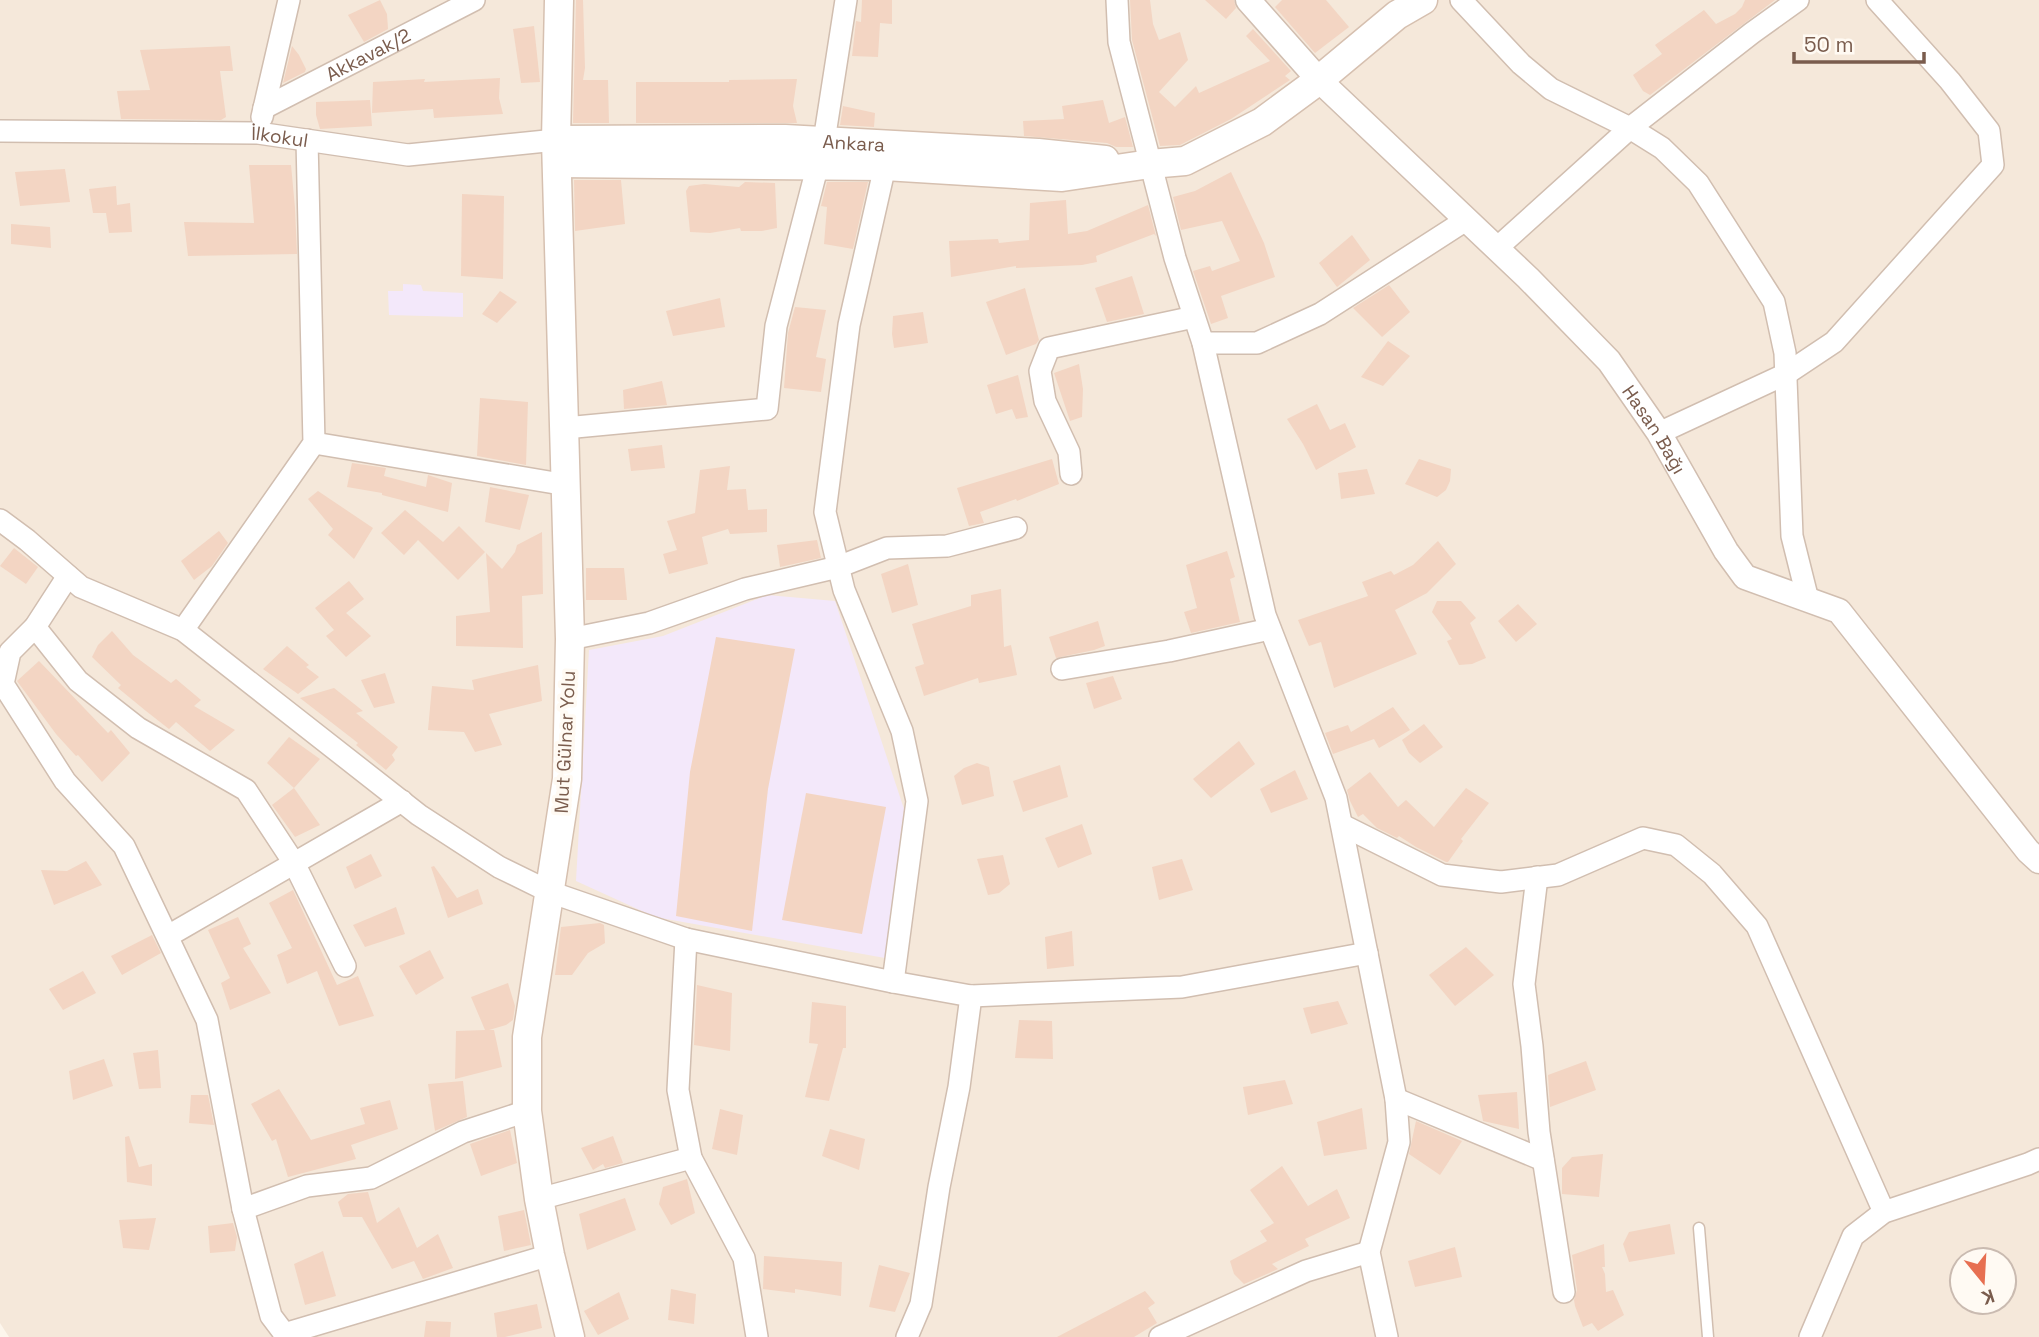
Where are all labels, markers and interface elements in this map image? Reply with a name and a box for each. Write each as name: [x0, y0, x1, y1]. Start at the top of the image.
scale bar: [1794, 21, 1924, 65]
street label: Akkavak/2: [321, 22, 415, 87]
text: 50 m: [1804, 31, 1854, 58]
street label: İlkokul: [251, 120, 310, 153]
street label: Ankara: [822, 129, 886, 157]
street label: Hasan Bağı: [1617, 380, 1692, 478]
street label: Mut Gülnar Yolu: [549, 670, 581, 814]
north arrow: [1948, 1246, 2018, 1316]
text: K: [1978, 1283, 1998, 1310]

